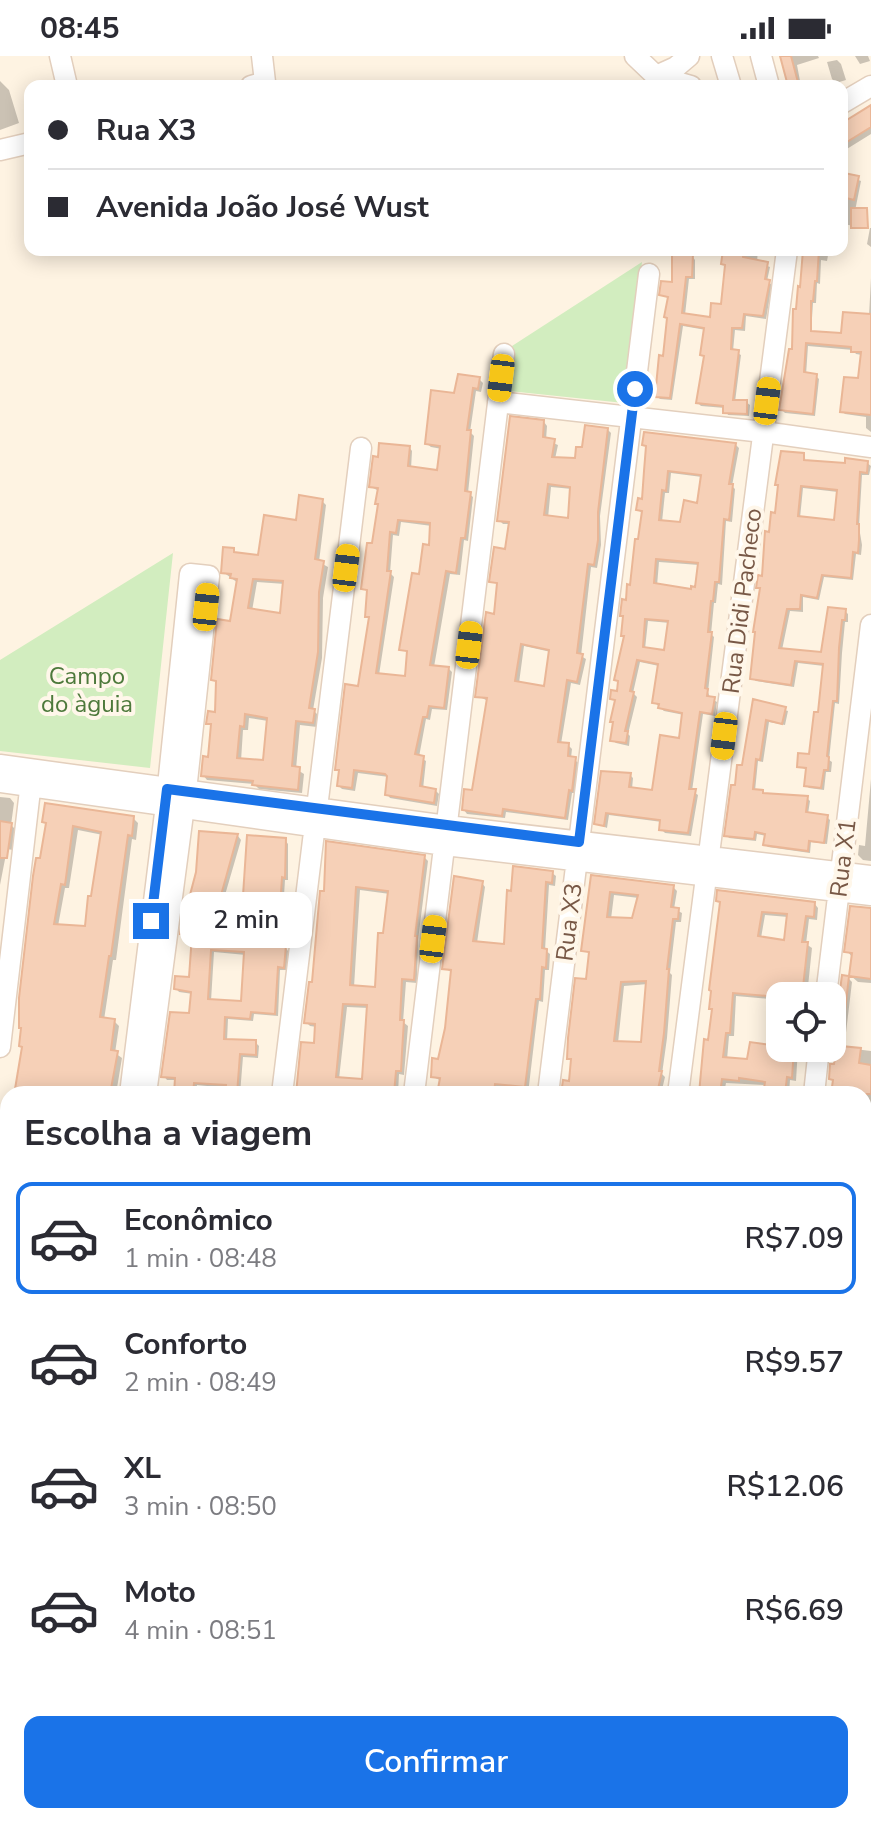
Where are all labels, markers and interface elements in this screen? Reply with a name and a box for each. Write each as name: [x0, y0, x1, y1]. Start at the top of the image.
text: 08:45: [40, 8, 119, 49]
text: Rua X3: [96, 110, 197, 151]
text: Avenida João José Wust: [96, 187, 429, 228]
car: [486, 353, 516, 403]
route start: [617, 371, 653, 407]
car: [752, 376, 782, 426]
street label: Rua Didi Pacheco: [715, 506, 769, 696]
car: [331, 543, 361, 593]
car: [192, 582, 220, 632]
car: [454, 620, 484, 670]
park label: Campo do àguia: [41, 660, 133, 720]
car: [709, 711, 739, 761]
street label: Rua X1: [822, 817, 864, 899]
street label: Rua X3: [548, 881, 590, 963]
callout: 2 min: [179, 893, 311, 949]
text: 2 min: [213, 902, 279, 937]
route end: [133, 903, 169, 939]
car: [418, 914, 448, 964]
map controls: [766, 982, 846, 1062]
button: locate: [766, 982, 846, 1062]
text: Escolha a viagem: [24, 1109, 312, 1158]
text: Econômico: [124, 1200, 273, 1241]
icon: car: [28, 1202, 100, 1274]
text: R$7.09: [745, 1218, 844, 1259]
text: 1 min · 08:48: [124, 1241, 277, 1276]
text: Conforto: [124, 1324, 247, 1365]
icon: car: [28, 1326, 100, 1398]
text: R$9.57: [745, 1342, 844, 1383]
text: 2 min · 08:49: [124, 1365, 277, 1400]
text: XL: [124, 1448, 161, 1489]
icon: car: [28, 1450, 100, 1522]
text: R$12.06: [727, 1466, 844, 1507]
text: 3 min · 08:50: [124, 1489, 277, 1524]
text: Moto: [124, 1572, 196, 1613]
icon: car: [28, 1574, 100, 1646]
text: R$6.69: [745, 1590, 844, 1631]
text: 4 min · 08:51: [124, 1613, 277, 1648]
button: Confirmar: [24, 1716, 848, 1808]

